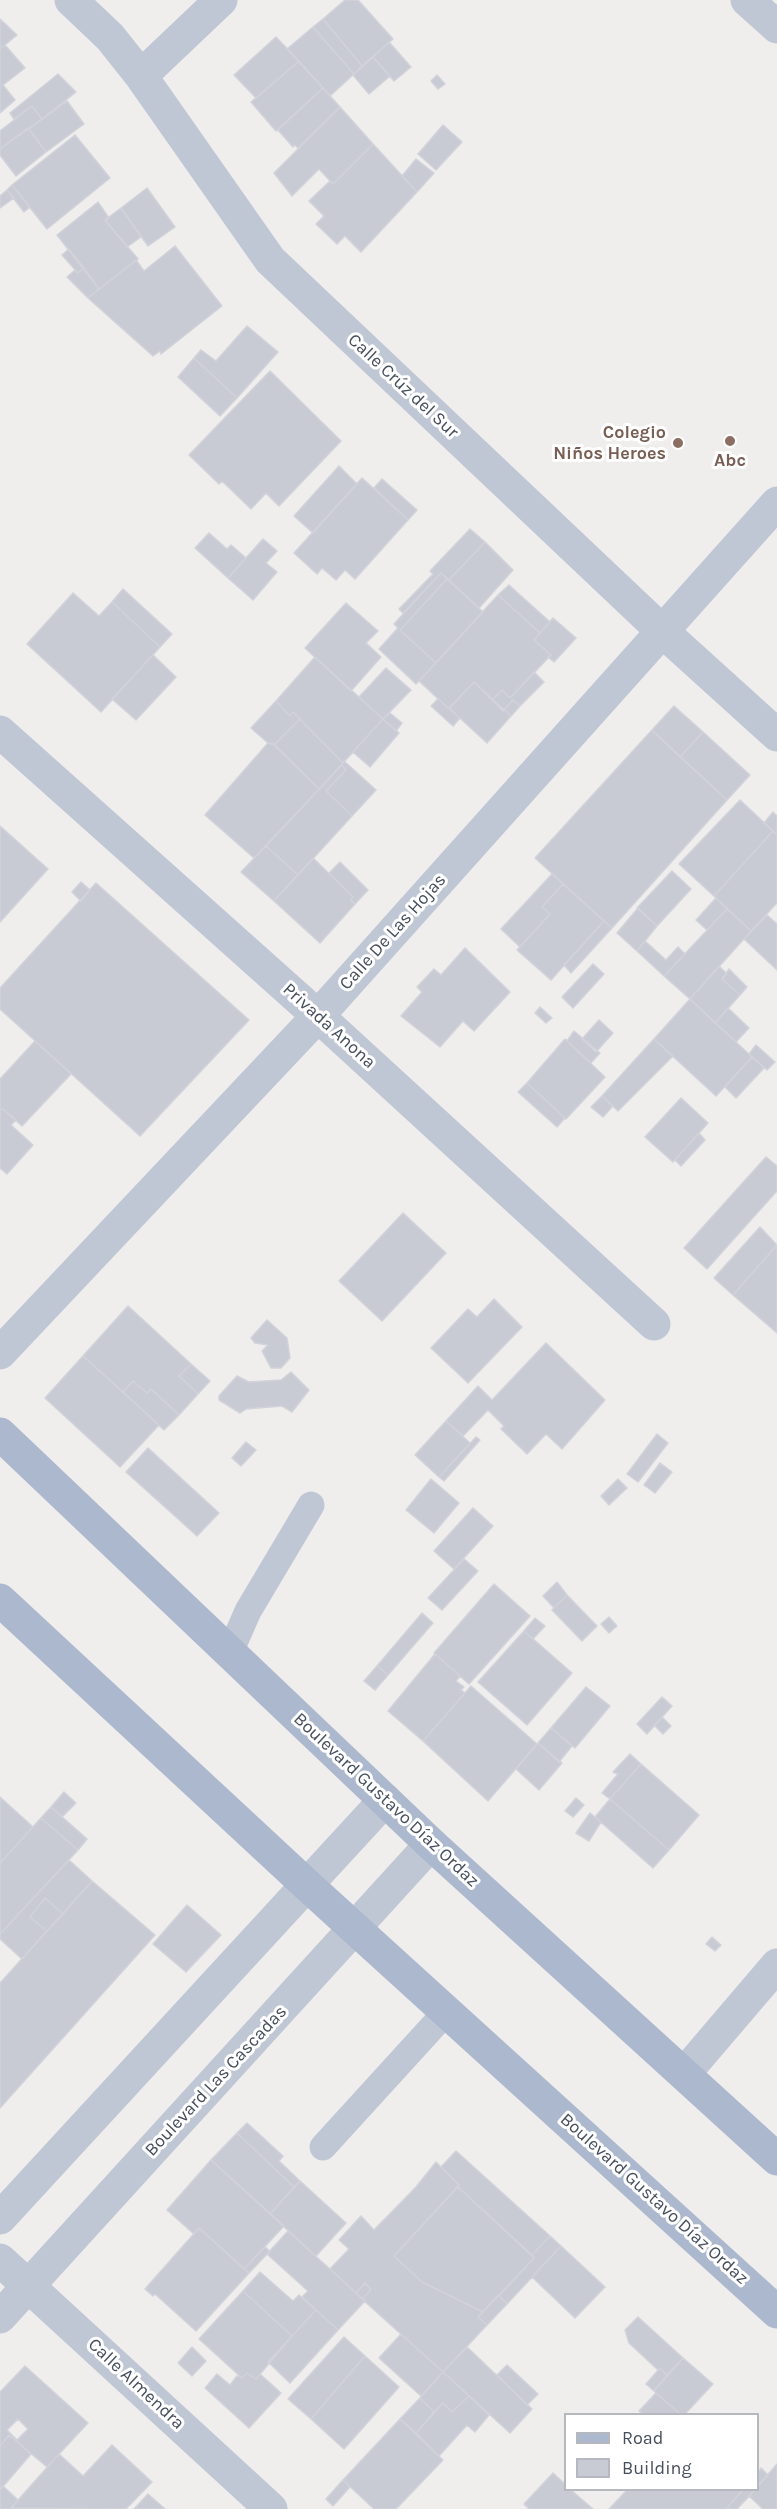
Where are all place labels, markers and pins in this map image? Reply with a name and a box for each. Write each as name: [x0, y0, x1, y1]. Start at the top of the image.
place label: Colegio Niños Heroes: [553, 422, 666, 464]
marker: Abc: [723, 434, 737, 448]
marker: Colegio Niños Heroes: [671, 436, 685, 450]
place label: Abc: [714, 450, 746, 472]

